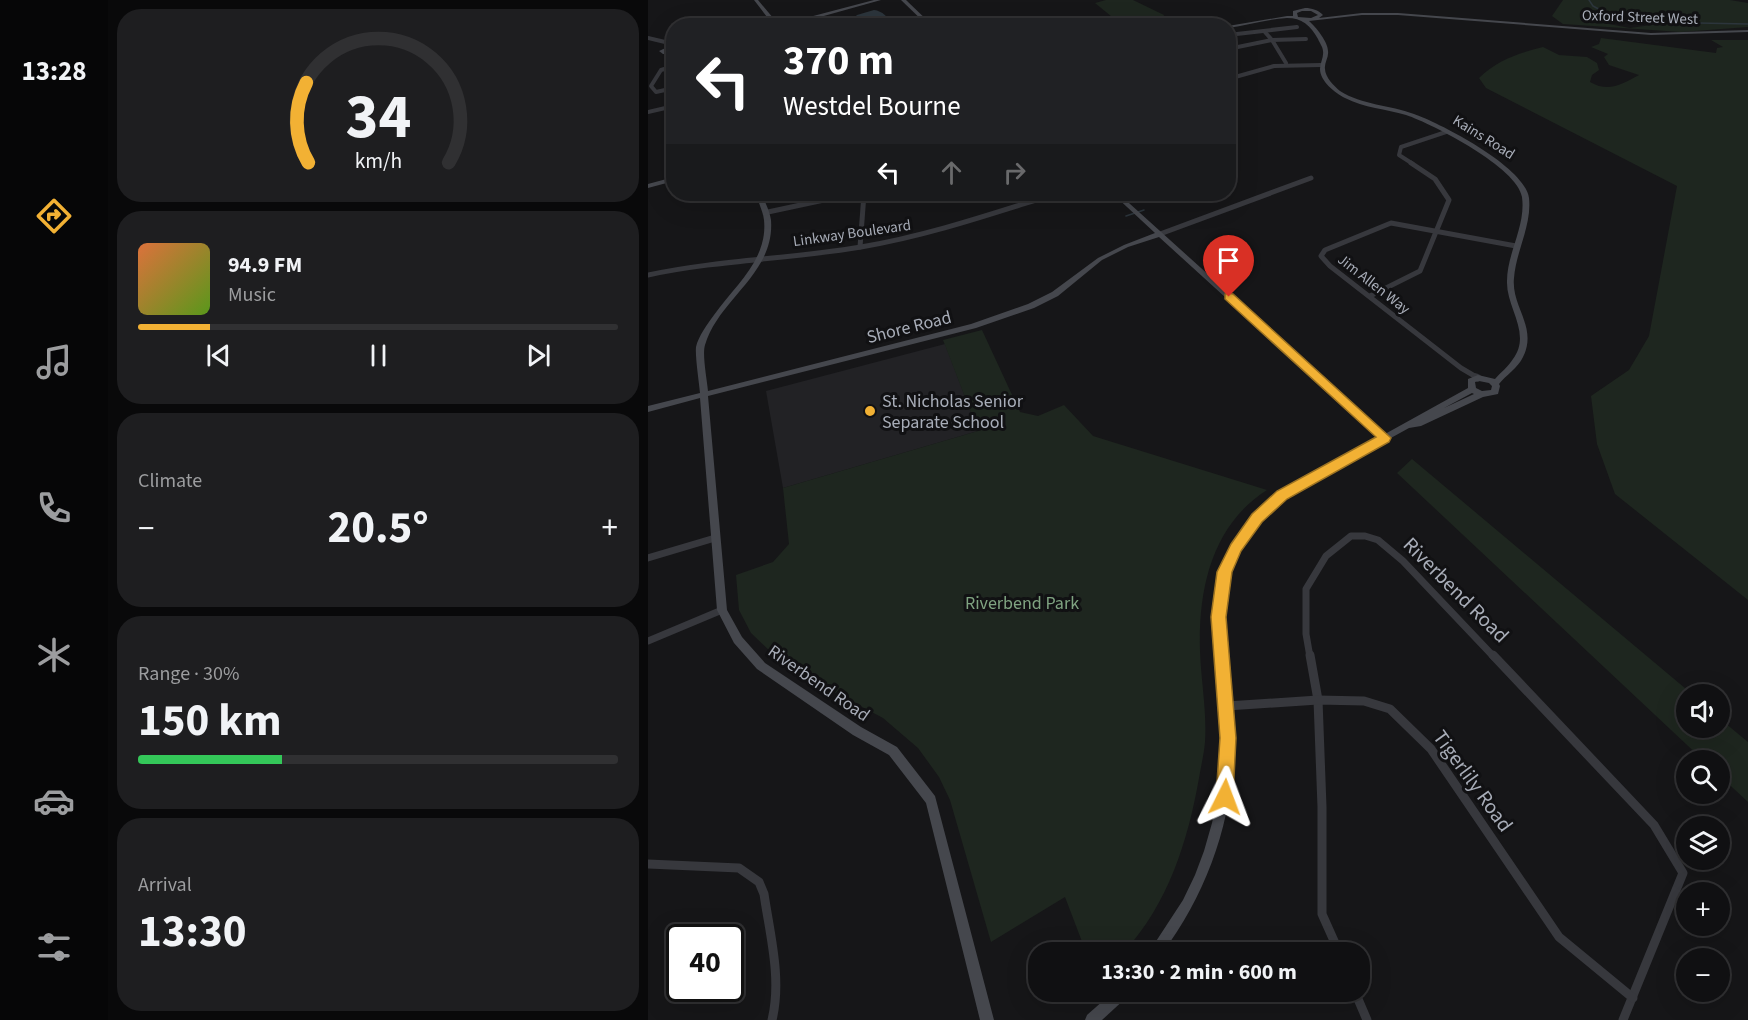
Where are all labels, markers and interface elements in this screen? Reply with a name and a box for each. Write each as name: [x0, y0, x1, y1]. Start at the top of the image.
street label: Oxford Street West: [1582, 5, 1698, 30]
text: 370 m: [783, 31, 894, 91]
icon: left: [684, 42, 762, 120]
text: 13:28: [21, 52, 87, 91]
text: 34: [345, 73, 411, 162]
text: Westdel Bourne: [783, 87, 961, 126]
street label: Kains Road: [1449, 110, 1519, 165]
text: km/h: [354, 146, 402, 177]
icon: left: [872, 156, 905, 189]
icon: ahead: [935, 156, 968, 189]
icon: right: [998, 156, 1031, 189]
icon: directions: [33, 195, 75, 237]
street label: Linkway Boulevard: [792, 215, 912, 252]
pin: [1203, 235, 1254, 297]
icon: arrive: [1212, 244, 1245, 277]
text: 94.9 FM: [228, 249, 302, 281]
street label: Jim Allen Way: [1333, 249, 1414, 319]
text: Music: [228, 281, 276, 309]
street label: Shore Road: [864, 305, 954, 350]
icon: previous: [202, 339, 235, 372]
icon: pause: [362, 339, 395, 372]
icon: next: [522, 339, 555, 372]
icon: music: [33, 341, 75, 383]
place label: St. Nicholas Senior Separate School: [882, 389, 1024, 435]
marker: St. Nicholas Senior Separate School: [863, 404, 877, 418]
text: Climate: [138, 467, 202, 495]
icon: phone: [33, 487, 75, 529]
text: 20.5°: [327, 496, 429, 560]
text: −: [138, 505, 154, 552]
text: +: [602, 505, 618, 552]
street label: Riverbend Road: [1396, 530, 1516, 650]
park label: Riverbend Park: [965, 591, 1079, 616]
icon: climate: [33, 634, 75, 676]
street label: Riverbend Road: [763, 639, 875, 728]
text: Range · 30%: [138, 660, 239, 688]
map controls: [1676, 684, 1730, 1002]
button: sound: [1676, 684, 1730, 738]
text: 150 km: [138, 689, 282, 753]
street label: Tigerlily Road: [1426, 724, 1520, 838]
button: search: [1676, 750, 1730, 804]
position arrow: [1193, 765, 1257, 829]
icon: car: [33, 780, 75, 822]
button: layers: [1676, 816, 1730, 870]
text: Arrival: [138, 871, 192, 899]
button: +: [1676, 882, 1730, 936]
text: 13:30: [138, 900, 247, 964]
speed limit sign: 40: [666, 924, 744, 1002]
icon: filters: [33, 926, 75, 968]
button: −: [1676, 948, 1730, 1002]
text: 13:30 · 2 min · 600 m: [1101, 956, 1297, 988]

